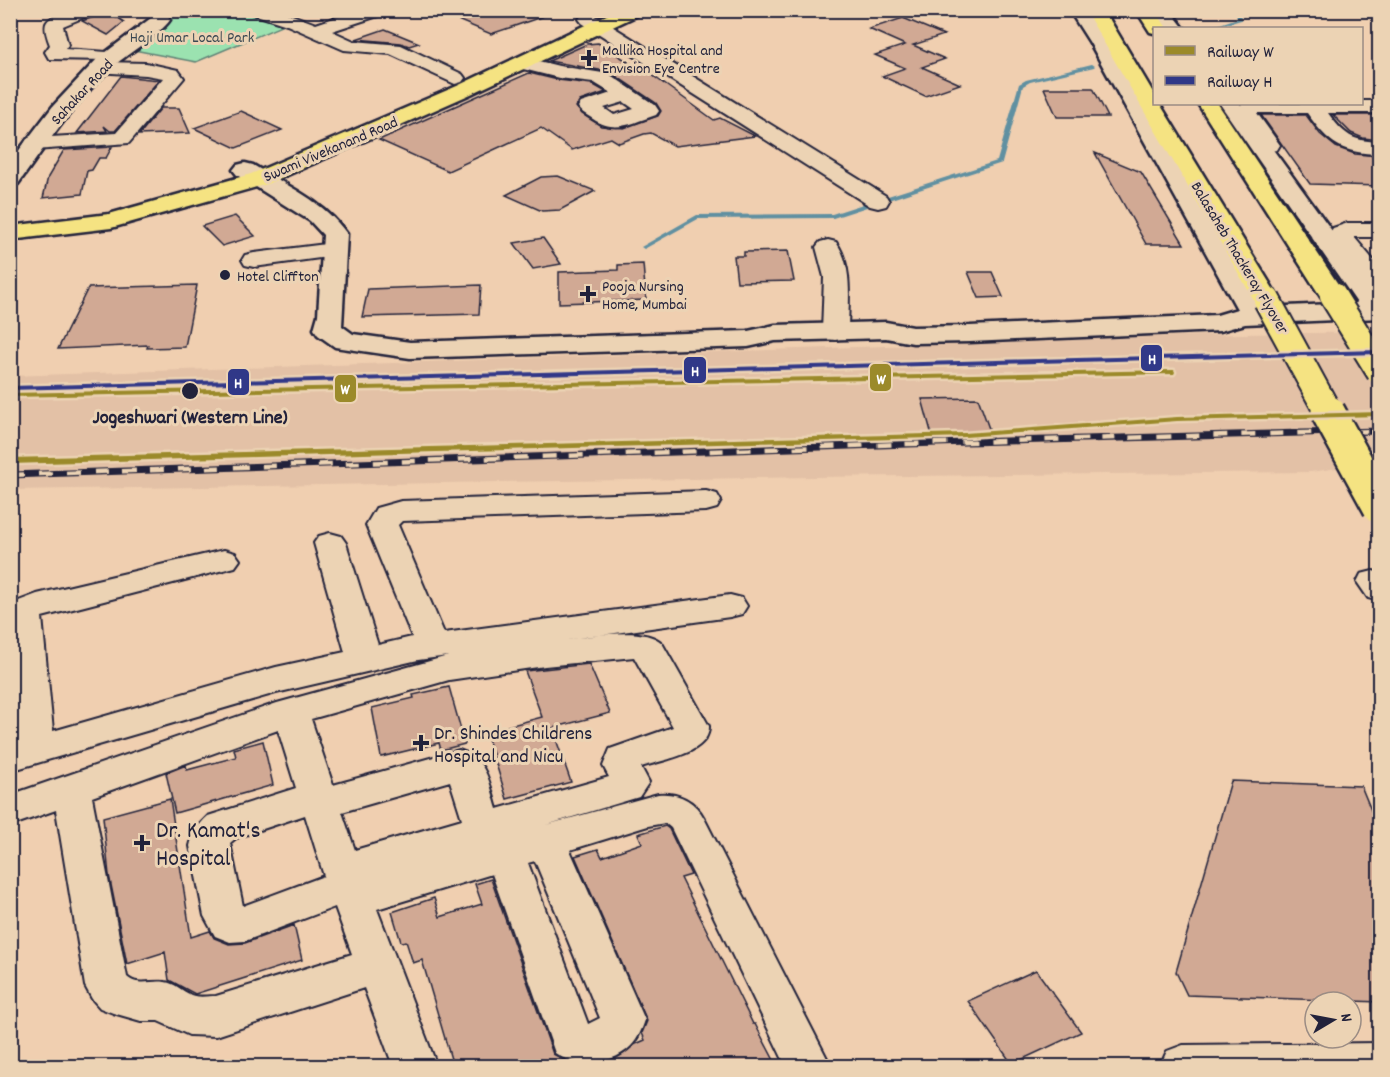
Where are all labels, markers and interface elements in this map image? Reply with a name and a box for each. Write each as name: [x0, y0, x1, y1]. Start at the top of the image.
park label: Haji Umar Local Park: [130, 27, 254, 50]
legend: [1153, 27, 1363, 105]
place label: Mallika Hospital and Envision Eye Centre: [602, 40, 723, 81]
text: Railway W: [1207, 41, 1274, 66]
marker: Mallika Hospital and Envision Eye Centre: [580, 49, 598, 67]
street label: Sahakar Road: [46, 55, 120, 131]
text: Railway H: [1207, 71, 1272, 96]
street label: Swami Vivekanand Road: [260, 112, 402, 189]
street label: Balasaheb Thackeray Flyover: [1184, 178, 1294, 339]
place label: Hotel Cliffton: [237, 266, 319, 289]
marker: Hotel Cliffton: [218, 268, 232, 282]
place label: Pooja Nursing Home, Mumbai: [602, 276, 687, 317]
marker: Pooja Nursing Home, Mumbai: [579, 285, 597, 303]
line badge: H: [1140, 344, 1163, 372]
text: H: [1148, 349, 1156, 372]
line badge: H: [683, 356, 707, 384]
text: H: [691, 361, 699, 384]
line badge: W: [869, 363, 892, 392]
line badge: H: [227, 368, 250, 396]
text: W: [876, 369, 886, 392]
text: H: [234, 373, 242, 396]
line badge: W: [334, 374, 357, 403]
text: W: [340, 379, 350, 402]
marker: Jogeshwari (Western Line): [180, 381, 200, 401]
place label: Jogeshwari (Western Line): [92, 405, 288, 433]
place label: Dr. Shindes Childrens Hospital and Nicu: [434, 721, 592, 772]
marker: Dr. Shindes Childrens Hospital and Nicu: [412, 734, 430, 752]
place label: Dr. Kamat's Hospital: [156, 815, 261, 877]
marker: Dr. Kamat's Hospital: [133, 834, 151, 852]
north arrow: [1303, 990, 1363, 1050]
text: N: [1333, 1012, 1357, 1024]

